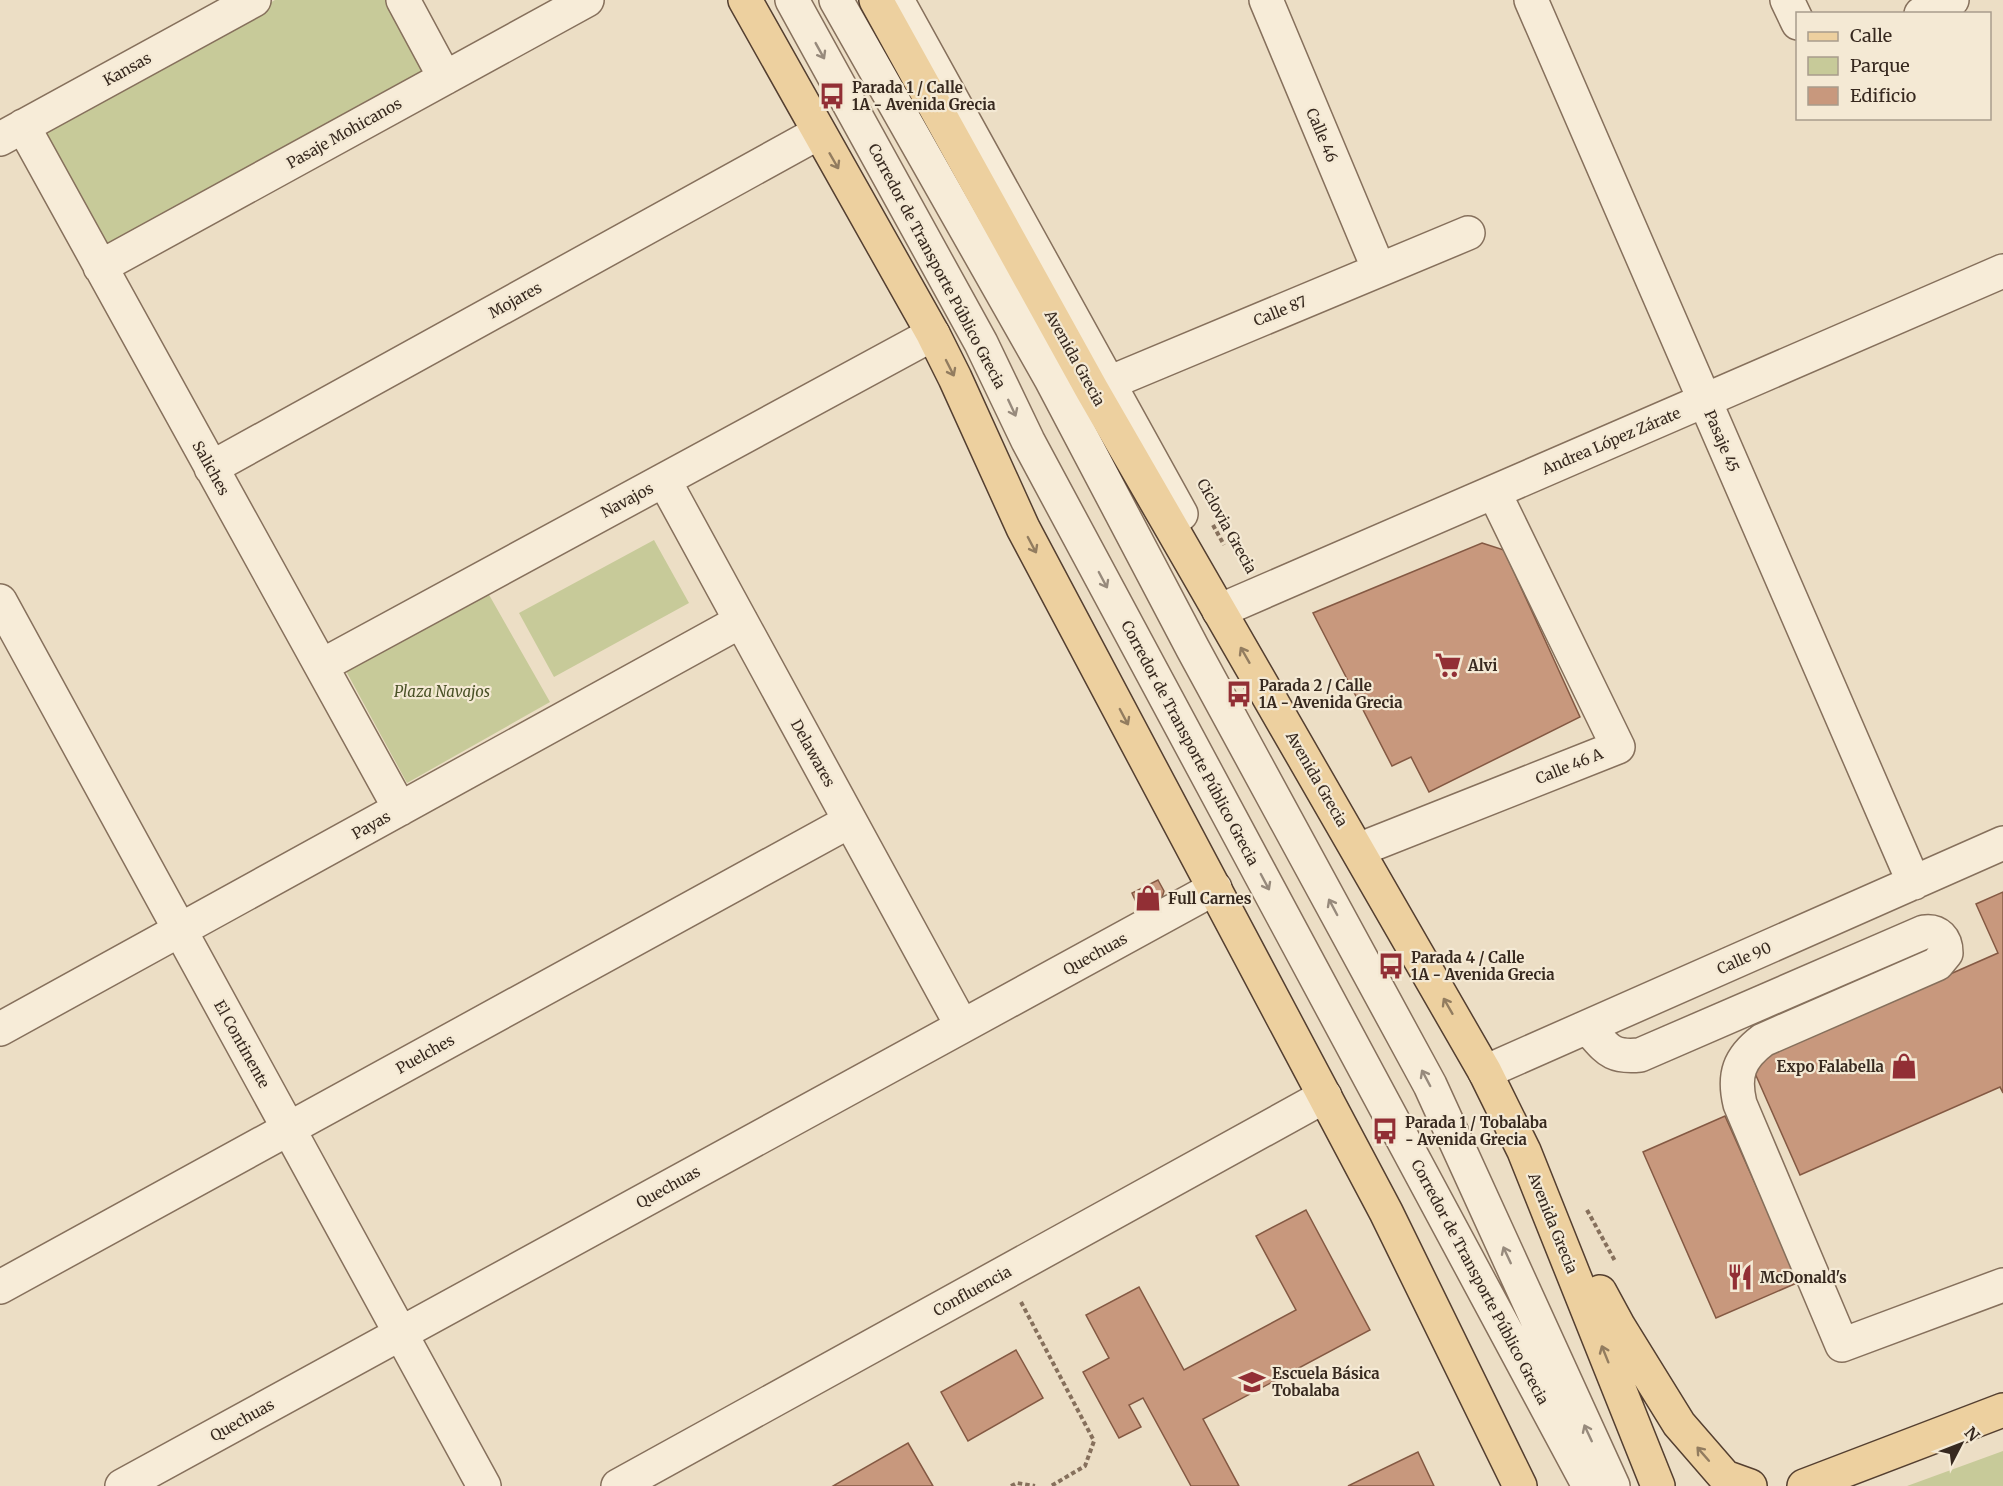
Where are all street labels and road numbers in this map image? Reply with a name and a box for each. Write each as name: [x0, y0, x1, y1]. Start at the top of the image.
street label: Kansas: [100, 48, 154, 90]
street label: Pasaje Mohicanos: [283, 94, 405, 172]
street label: Calle 46: [1302, 105, 1342, 165]
street label: Corredor de Transporte Público Grecia: [864, 140, 1010, 392]
street label: Mojares: [485, 278, 545, 322]
street label: Calle 87: [1251, 292, 1310, 330]
street label: Avenida Grecia: [1040, 306, 1109, 409]
street label: Andrea López Zárate: [1538, 403, 1683, 479]
street label: Pasaje 45: [1700, 407, 1744, 475]
street label: Saliches: [188, 437, 234, 499]
street label: Ciclovia Grecia: [1193, 475, 1261, 577]
street label: Navajos: [598, 478, 656, 522]
street label: Corredor de Transporte Público Grecia: [1117, 617, 1263, 869]
street label: Delawares: [787, 716, 839, 790]
street label: Avenida Grecia: [1282, 727, 1352, 830]
street label: Calle 46 A: [1533, 744, 1606, 788]
street label: Payas: [348, 807, 394, 843]
street label: Quechuas: [1060, 929, 1130, 979]
street label: Calle 90: [1714, 938, 1774, 978]
street label: El Continente: [210, 997, 274, 1091]
street label: Puelches: [392, 1030, 458, 1078]
street label: Corredor de Transporte Público Grecia: [1407, 1156, 1553, 1408]
street label: Quechuas: [633, 1162, 703, 1212]
street label: Avenida Grecia: [1524, 1169, 1582, 1276]
street label: Confluencia: [930, 1262, 1014, 1320]
street label: Quechuas: [207, 1395, 277, 1445]

